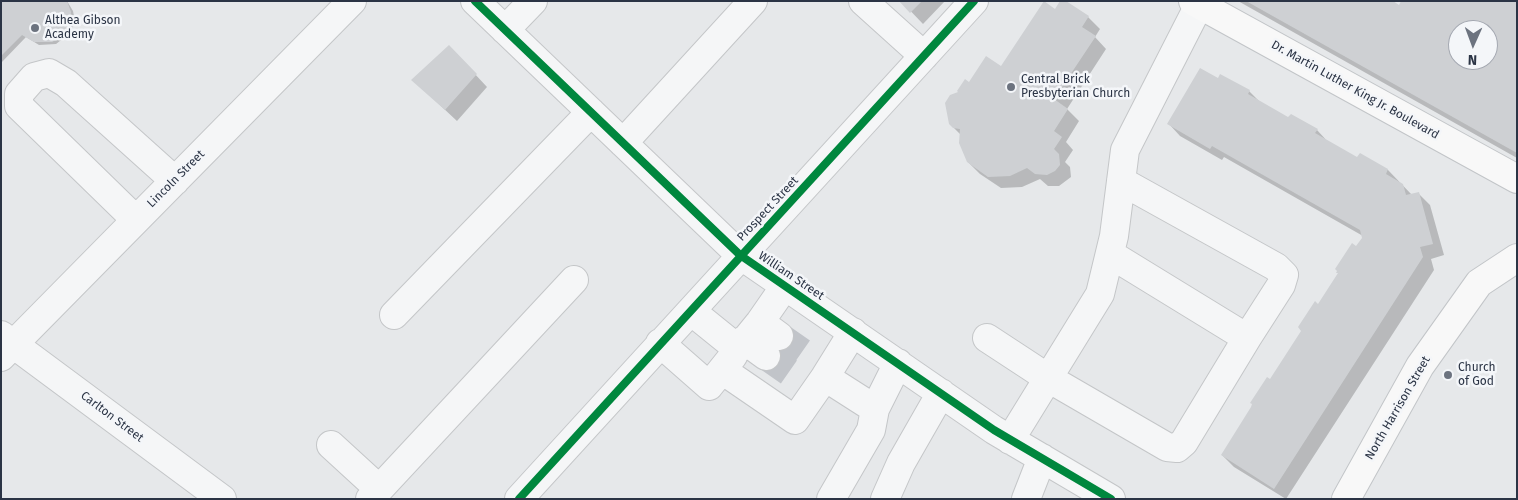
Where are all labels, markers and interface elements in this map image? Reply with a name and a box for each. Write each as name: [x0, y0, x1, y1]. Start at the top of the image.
place label: Althea Gibson Academy: [45, 14, 121, 42]
north arrow: [1448, 20, 1498, 70]
marker: Althea Gibson Academy: [29, 22, 41, 34]
street label: Dr. Martin Luther King Jr. Boulevard: [1269, 38, 1441, 142]
text: N: [1468, 51, 1477, 68]
place label: Central Brick Presbyterian Church: [1021, 73, 1130, 101]
marker: Central Brick Presbyterian Church: [1005, 81, 1017, 93]
street label: Lincoln Street: [144, 147, 208, 211]
street label: Prospect Street: [734, 174, 802, 244]
street label: William Street: [755, 249, 827, 303]
street label: North Harrison Street: [1362, 354, 1434, 462]
place label: Church of God: [1458, 361, 1496, 389]
marker: Church of God: [1442, 369, 1454, 381]
street label: Carlton Street: [78, 389, 146, 445]

